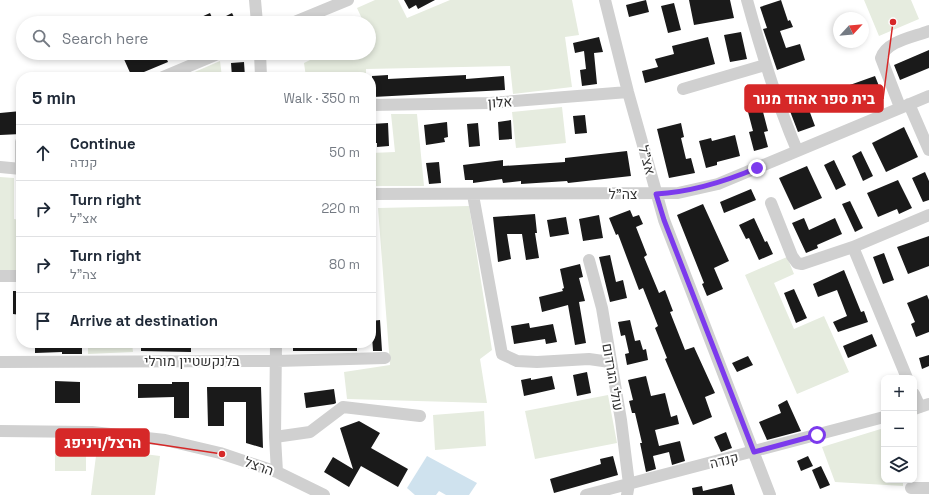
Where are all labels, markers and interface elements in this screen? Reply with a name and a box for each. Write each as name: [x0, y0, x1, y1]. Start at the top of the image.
north arrow: [833, 12, 869, 48]
search box: [16, 16, 376, 60]
icon: search: [30, 27, 52, 49]
text: Search here: [62, 29, 148, 48]
callout: בית ספר אהוד מנור: [745, 85, 883, 112]
text: 5 min: [32, 87, 76, 109]
text: בית ספר אהוד מנור: [753, 89, 875, 108]
text: Walk · 350 m: [283, 90, 360, 107]
street label: אלון: [487, 92, 513, 112]
text: Continue: [70, 134, 136, 153]
icon: ahead: [32, 142, 54, 164]
street label: אצ"ל: [634, 143, 660, 177]
text: 50 m: [329, 144, 360, 161]
text: קנדה: [70, 154, 97, 171]
route end: [748, 159, 766, 177]
street label: צה"ל: [608, 185, 638, 203]
text: Turn right: [70, 190, 141, 209]
icon: right: [32, 198, 54, 220]
text: 220 m: [321, 200, 360, 217]
text: אצ"ל: [70, 210, 98, 227]
text: Turn right: [70, 246, 141, 265]
icon: right: [32, 254, 54, 276]
text: 80 m: [329, 256, 360, 273]
text: צה"ל: [70, 266, 97, 283]
icon: arrive: [32, 310, 54, 332]
text: Arrive at destination: [70, 311, 218, 330]
street label: עולי הגרדום: [598, 342, 628, 412]
street label: בלנקשטיין מורלי: [144, 352, 240, 370]
map controls: [881, 375, 917, 483]
button: +: [881, 375, 917, 411]
button: −: [881, 411, 917, 447]
route start: [808, 426, 826, 444]
callout: הרצל/ויניפג: [56, 429, 149, 456]
text: הרצל/ויניפג: [65, 433, 141, 452]
button: layers: [881, 447, 917, 483]
street label: קנדה: [708, 448, 740, 472]
street label: הרצל: [242, 453, 276, 479]

